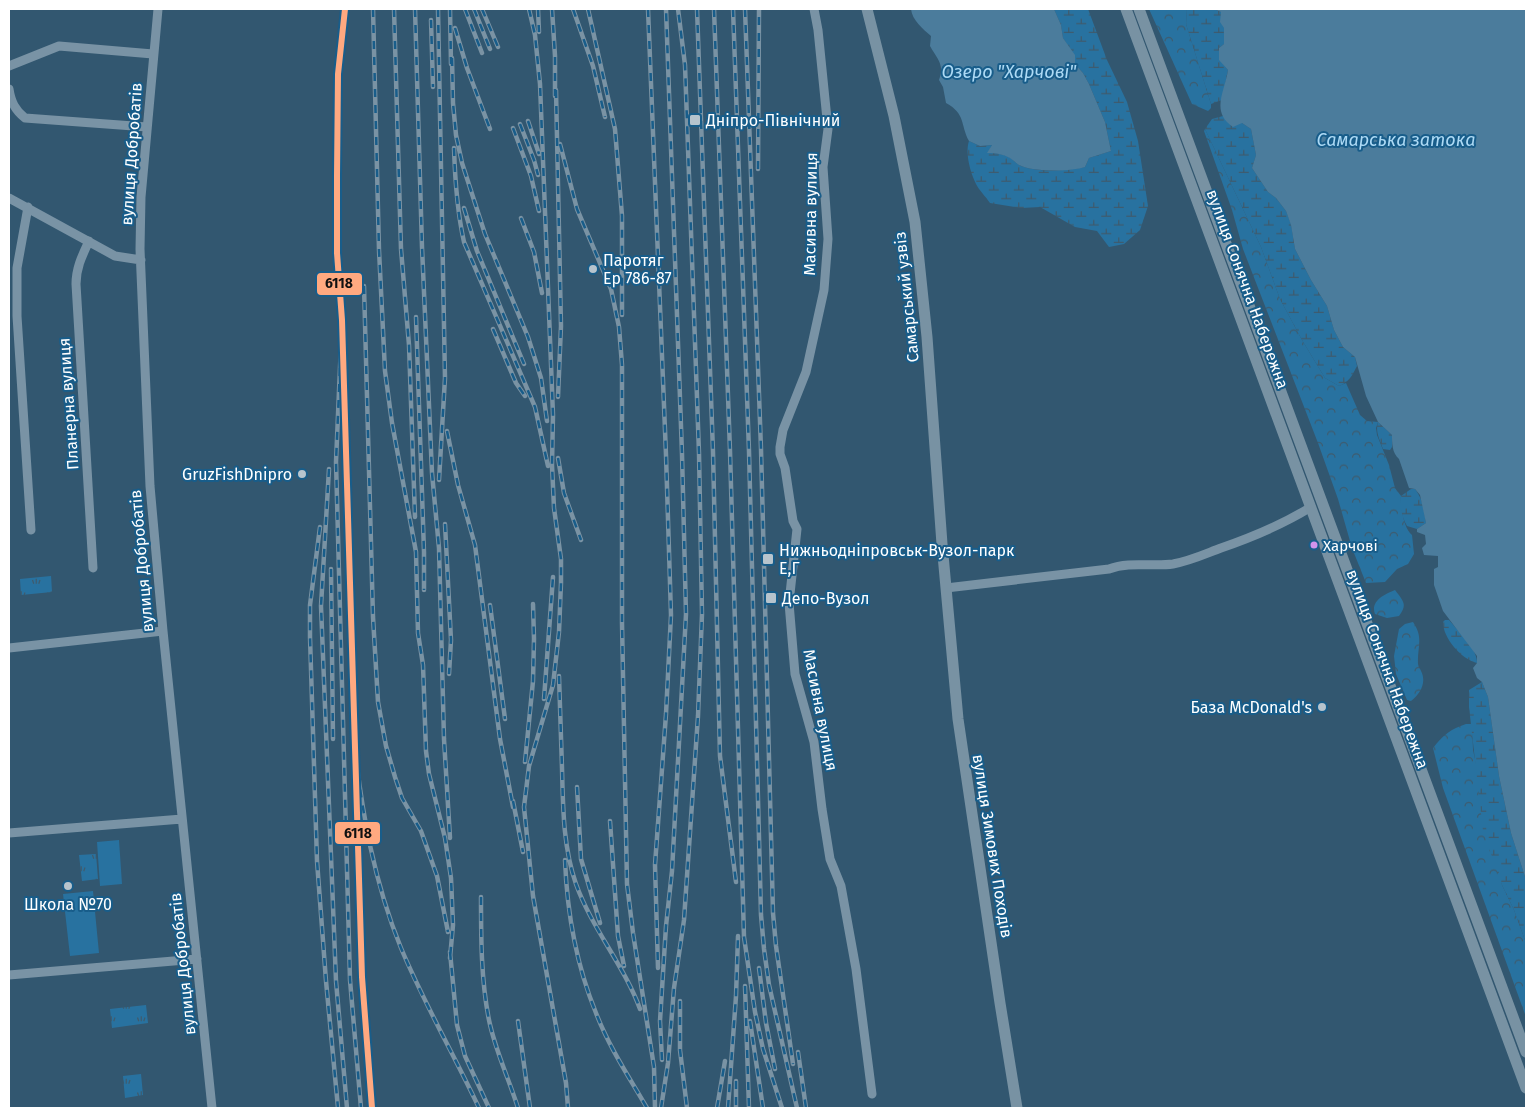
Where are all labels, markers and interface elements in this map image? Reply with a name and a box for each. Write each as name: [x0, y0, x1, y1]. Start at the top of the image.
water label: Озеро "Харчові": [942, 61, 1077, 83]
street label: вулиця Добробатів: [117, 82, 146, 226]
place label: Дніпро-Північний: [705, 111, 840, 130]
marker: Дніпро-Північний: [688, 113, 702, 127]
water label: Самарська затока: [1317, 129, 1475, 151]
street label: Масивна вулиця: [800, 152, 821, 276]
street label: вулиця Сонячна Набережна: [1203, 187, 1292, 391]
street label: Самарський узвіз: [890, 231, 923, 363]
place label: Паротяг Ер 786-87: [603, 251, 672, 288]
marker: Паротяг Ер 786-87: [587, 263, 599, 275]
line badge: 6118: [316, 272, 363, 296]
text: 6118: [325, 275, 353, 292]
street label: Планерна вулиця: [54, 337, 83, 471]
place label: GruzFishDnipro: [182, 465, 292, 484]
marker: GruzFishDnipro: [296, 468, 308, 480]
street label: вулиця Добробатів: [126, 489, 157, 633]
place label: Харчові: [1323, 537, 1378, 555]
marker: Харчові: [1309, 540, 1319, 550]
place label: Нижньодніпровськ-Вузол-парк Е,Г: [779, 541, 1015, 578]
marker: Нижньодніпровськ-Вузол-парк Е,Г: [761, 552, 775, 566]
street label: вулиця Сонячна Набережна: [1343, 567, 1432, 771]
place label: Депо-Вузол: [781, 589, 870, 608]
marker: Депо-Вузол: [764, 591, 778, 605]
street label: Масивна вулиця: [799, 648, 842, 772]
place label: База McDonald's: [1191, 698, 1312, 717]
marker: База McDonald's: [1316, 701, 1328, 713]
street label: вулиця Зимових Походів: [969, 753, 1016, 939]
line badge: 6118: [334, 821, 381, 845]
text: 6118: [344, 825, 372, 842]
marker: Школа №70: [62, 880, 74, 892]
street label: вулиця Добробатів: [166, 892, 199, 1036]
place label: Школа №70: [24, 895, 112, 914]

